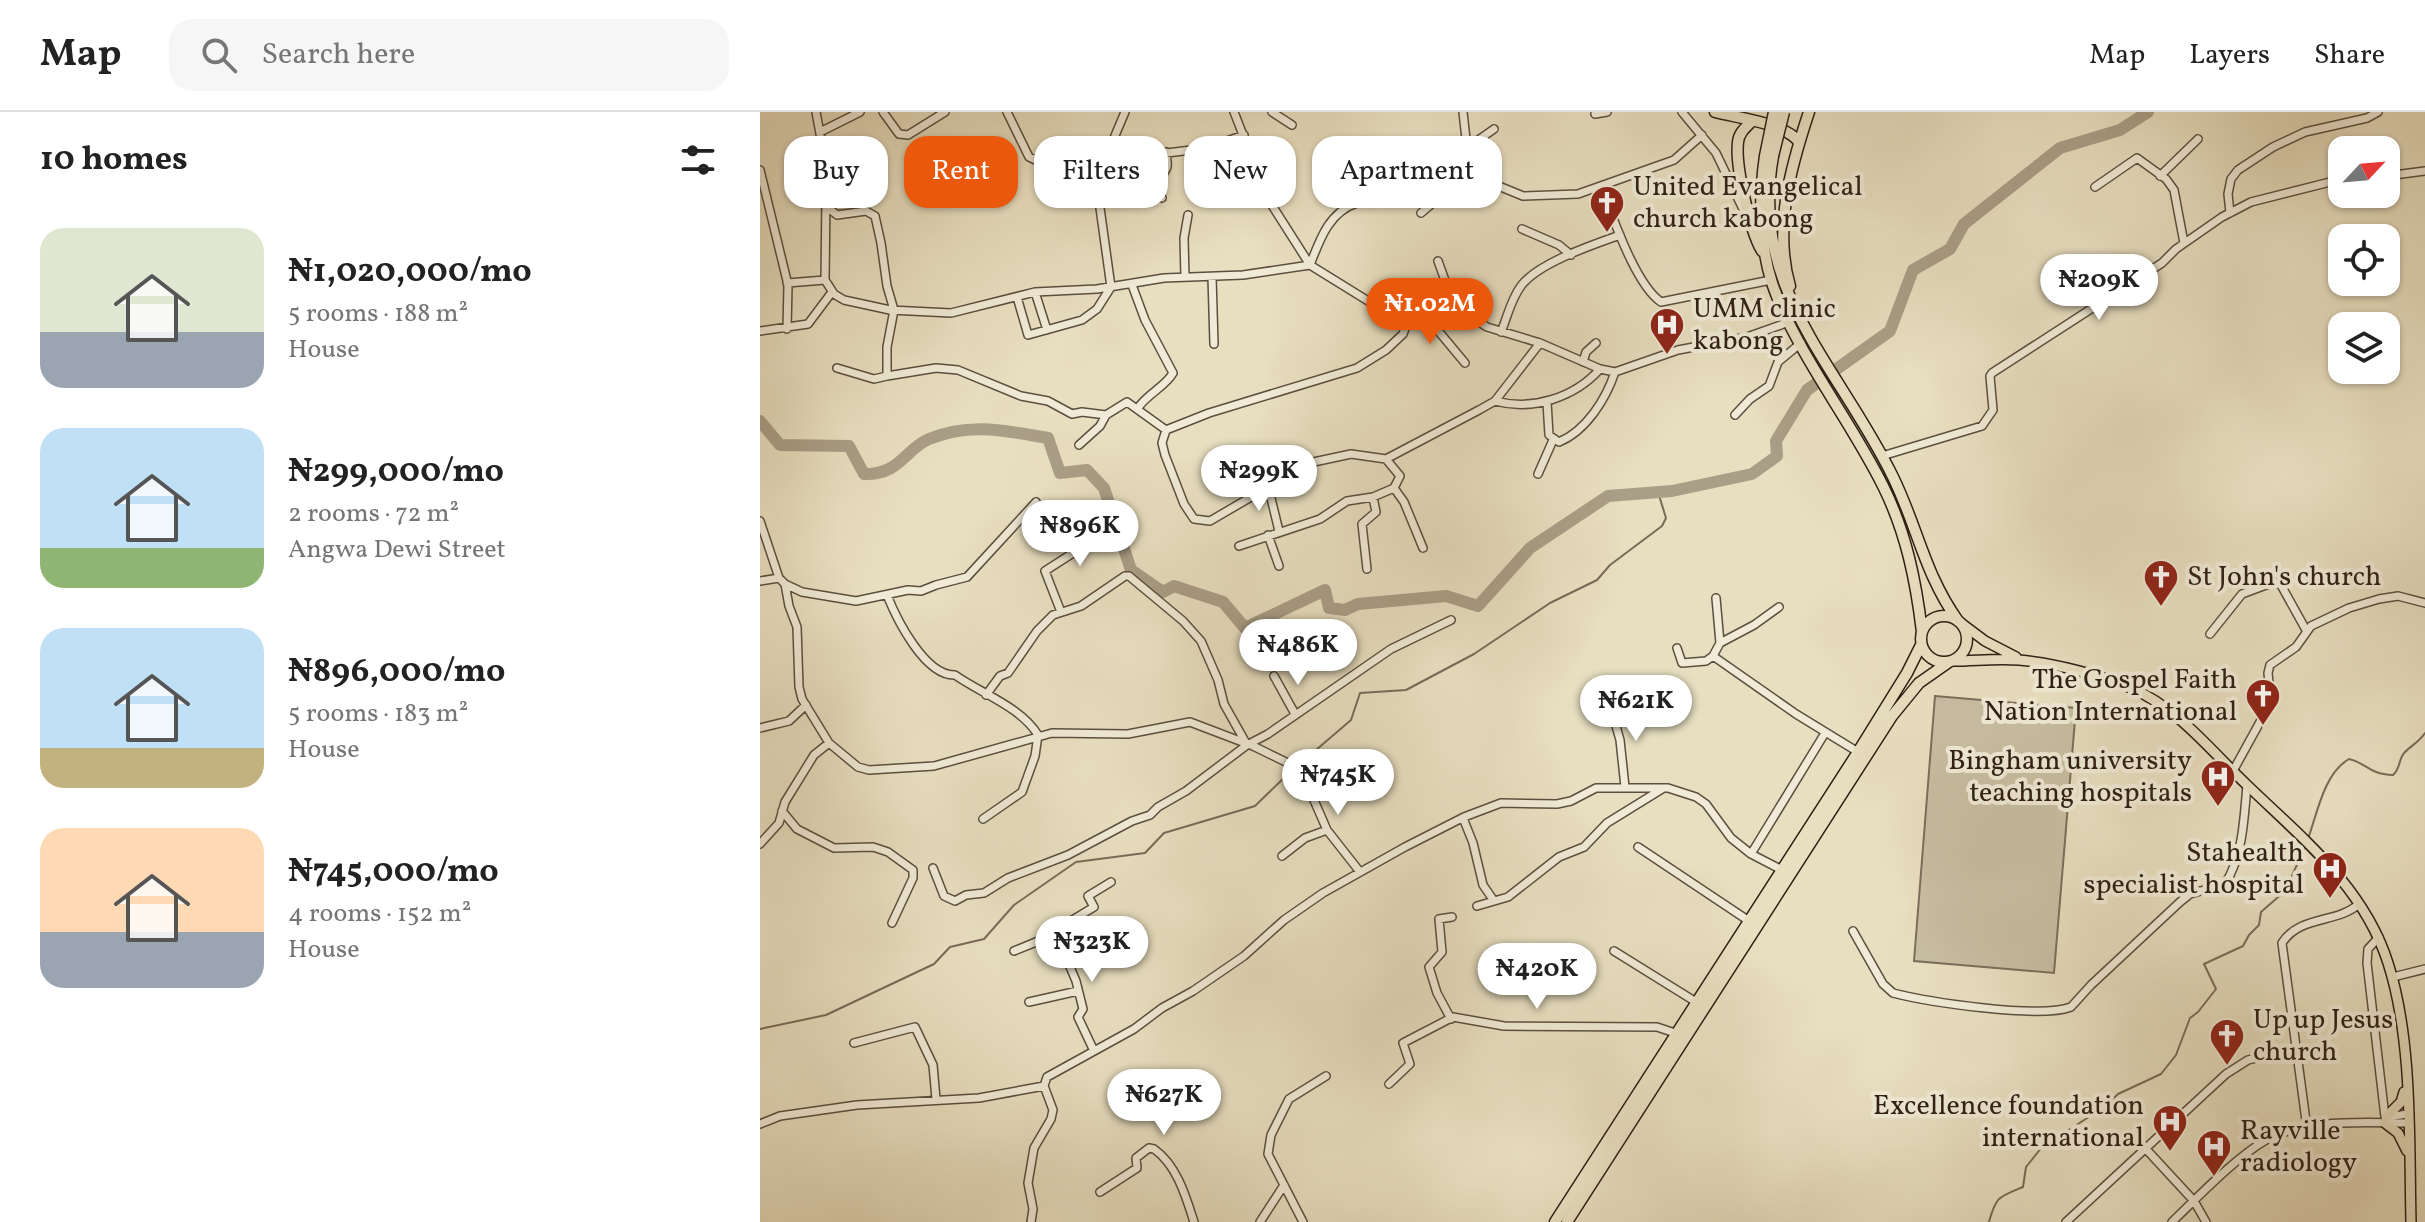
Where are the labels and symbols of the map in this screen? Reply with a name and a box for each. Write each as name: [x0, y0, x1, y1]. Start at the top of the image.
north arrow: [2328, 136, 2400, 208]
place label: United Evangelical church kabong: [1633, 168, 1863, 239]
church icon: United Evangelical church kabong: [1588, 184, 1626, 234]
pin: ₦209K: [2043, 254, 2155, 322]
pin: ₦1.02M: [1365, 278, 1495, 346]
place label: UMM clinic kabong: [1693, 290, 1836, 361]
hospital icon: UMM clinic kabong: [1648, 306, 1686, 356]
pin: ₦299K: [1203, 445, 1315, 513]
pin: ₦896K: [1024, 500, 1136, 568]
church icon: St John's church: [2142, 558, 2180, 608]
place label: St John's church: [2187, 558, 2381, 597]
pin: ₦486K: [1242, 619, 1354, 687]
place label: The Gospel Faith Nation International: [1984, 661, 2237, 732]
pin: ₦621K: [1580, 675, 1692, 743]
church icon: The Gospel Faith Nation International: [2244, 677, 2282, 727]
place label: Bingham university teaching hospitals: [1948, 742, 2192, 813]
pin: ₦745K: [1282, 749, 1394, 817]
hospital icon: Bingham university teaching hospitals: [2199, 758, 2237, 808]
place label: Stahealth specialist hospital: [2083, 834, 2304, 905]
hospital icon: Stahealth specialist hospital: [2311, 850, 2349, 900]
pin: ₦323K: [1036, 916, 1148, 984]
pin: ₦420K: [1481, 943, 1593, 1011]
place label: Up up Jesus church: [2253, 1001, 2393, 1072]
church icon: Up up Jesus church: [2208, 1017, 2246, 1067]
pin: ₦627K: [1108, 1069, 1220, 1137]
place label: Excellence foundation international: [1873, 1087, 2144, 1158]
hospital icon: Excellence foundation international: [2151, 1103, 2189, 1153]
place label: Rayville radiology: [2240, 1112, 2357, 1183]
hospital icon: Rayville radiology: [2195, 1128, 2233, 1178]

